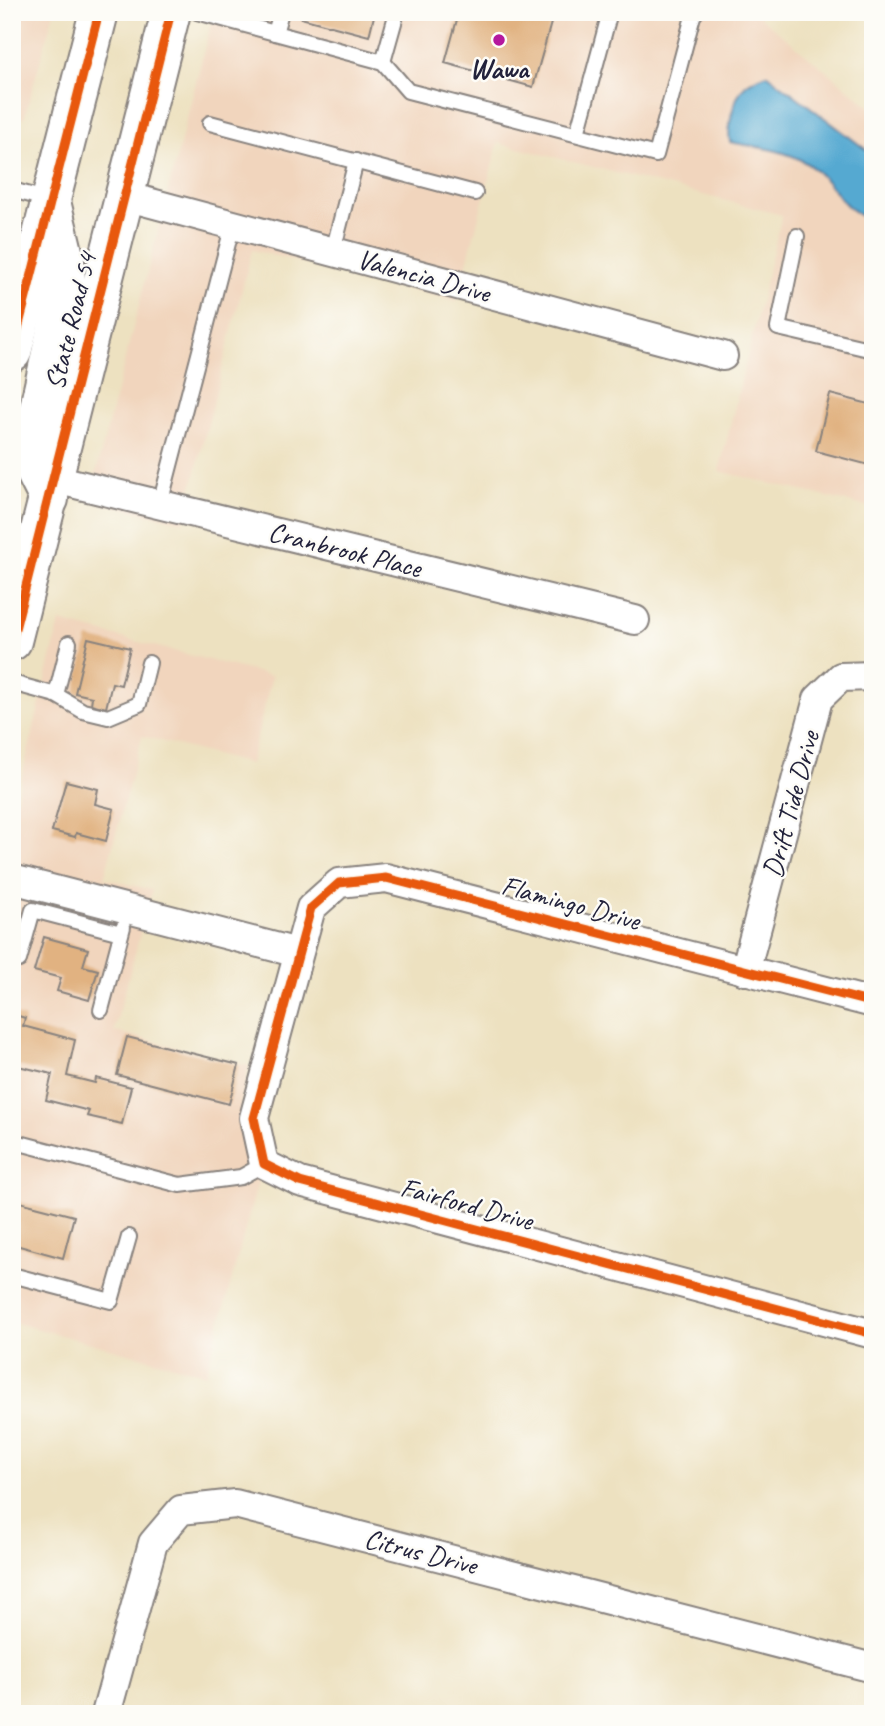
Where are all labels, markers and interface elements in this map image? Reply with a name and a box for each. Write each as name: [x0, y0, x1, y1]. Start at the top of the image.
marker: Wawa: [491, 32, 507, 48]
place label: Wawa: [470, 51, 531, 86]
street label: Valencia Drive: [354, 241, 496, 310]
street label: State Road 54: [37, 247, 105, 393]
street label: Cranbrook Place: [265, 514, 427, 586]
street label: Drift Tide Drive: [754, 725, 827, 881]
street label: Flamingo Drive: [498, 867, 646, 938]
street label: Fairford Drive: [397, 1169, 539, 1238]
street label: Citrus Drive: [361, 1521, 483, 1583]

